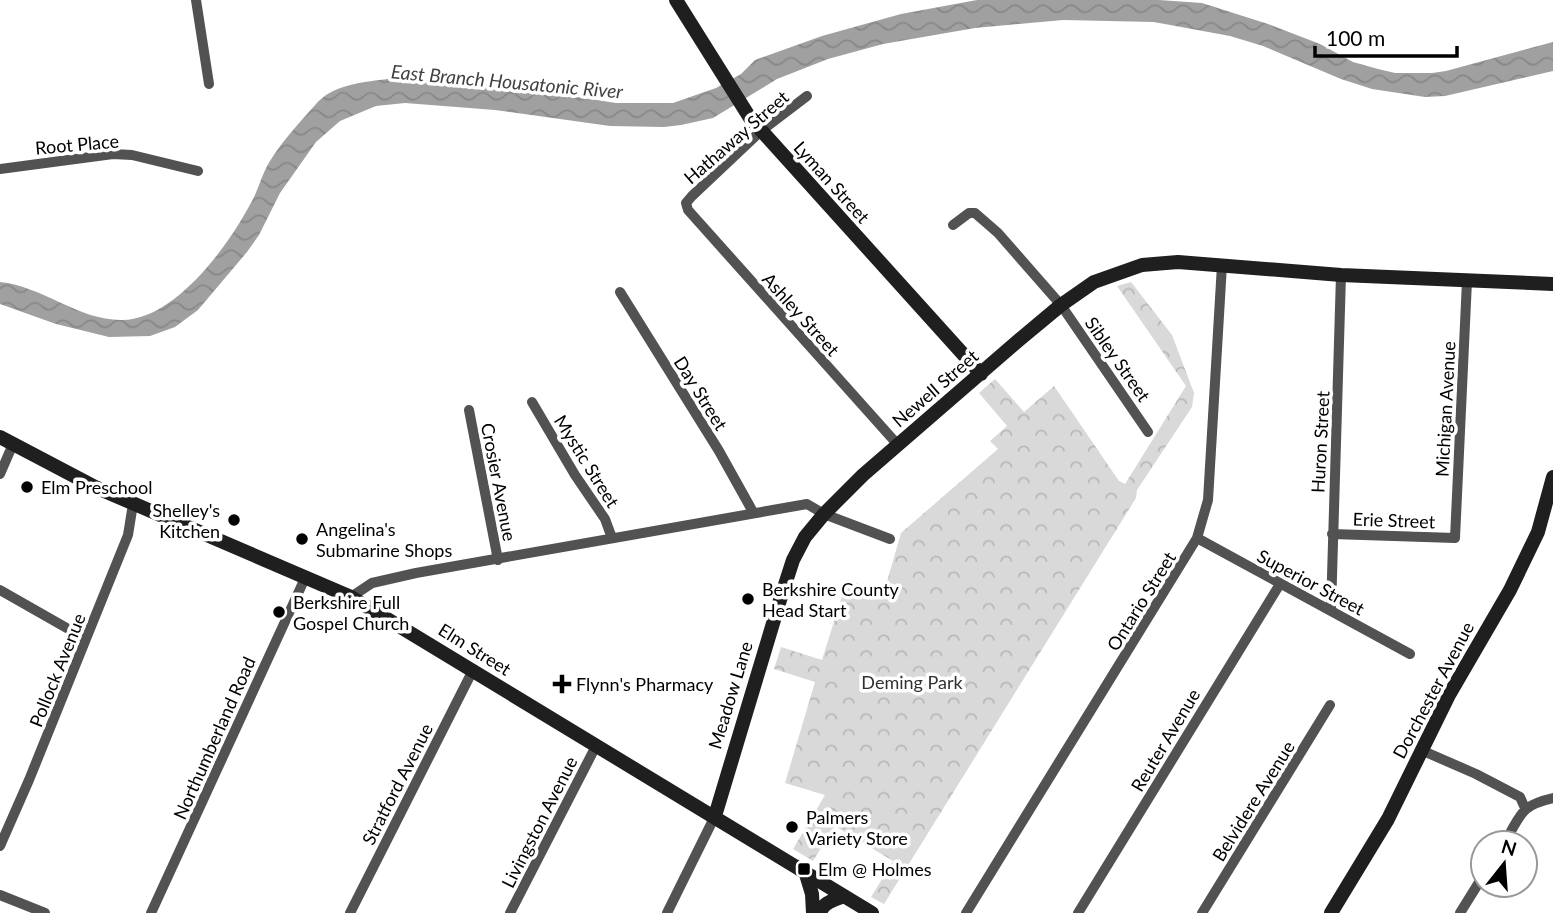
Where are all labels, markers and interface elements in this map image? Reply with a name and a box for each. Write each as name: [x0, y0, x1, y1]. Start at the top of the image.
scale bar: [1315, 14, 1457, 58]
text: 100 m: [1326, 25, 1385, 50]
water label: East Branch Housatonic River: [390, 59, 624, 103]
street label: Hathaway Street: [679, 85, 793, 188]
street label: Root Place: [34, 129, 120, 159]
street label: Lyman Street: [789, 137, 875, 228]
street label: Ashley Street: [758, 268, 844, 361]
street label: Sibley Street: [1081, 312, 1156, 406]
street label: Michigan Avenue: [1430, 341, 1460, 477]
street label: Newell Street: [887, 344, 983, 431]
street label: Day Street: [670, 352, 733, 434]
street label: Huron Street: [1306, 390, 1334, 494]
street label: Mystic Street: [550, 411, 624, 512]
street label: Crosier Avenue: [477, 421, 521, 543]
place label: Elm Preschool: [41, 476, 152, 498]
marker: Elm Preschool: [19, 479, 35, 495]
place label: Shelley's Kitchen: [152, 499, 220, 542]
street label: Erie Street: [1352, 508, 1436, 532]
marker: Shelley's Kitchen: [226, 512, 242, 528]
place label: Angelina's Submarine Shops: [316, 518, 452, 561]
marker: Angelina's Submarine Shops: [294, 531, 310, 547]
street label: Superior Street: [1254, 544, 1369, 620]
street label: Ontario Street: [1102, 547, 1180, 655]
place label: Berkshire County Head Start: [762, 578, 900, 621]
place label: Berkshire Full Gospel Church: [293, 591, 409, 634]
marker: Berkshire County Head Start: [740, 591, 756, 607]
marker: Berkshire Full Gospel Church: [271, 604, 287, 620]
street label: Pollock Avenue: [24, 610, 90, 730]
street label: Elm Street: [435, 618, 516, 680]
street label: Dorchester Avenue: [1388, 618, 1478, 762]
street label: Meadow Lane: [703, 639, 757, 751]
street label: Northumberland Road: [168, 653, 260, 823]
park label: Deming Park: [861, 671, 964, 693]
place label: Flynn's Pharmacy: [576, 673, 714, 695]
marker: Flynn's Pharmacy: [554, 676, 570, 692]
street label: Reuter Avenue: [1126, 685, 1204, 795]
street label: Stratford Avenue: [357, 720, 437, 848]
street label: Belvidere Avenue: [1207, 737, 1299, 865]
street label: Livingston Avenue: [496, 753, 582, 891]
place label: Palmers Variety Store: [806, 806, 908, 849]
marker: Palmers Variety Store: [784, 819, 800, 835]
north arrow: [1469, 829, 1539, 899]
text: N: [1499, 834, 1519, 860]
place label: Elm @ Holmes: [818, 858, 932, 880]
marker: Elm @ Holmes: [796, 861, 812, 877]

